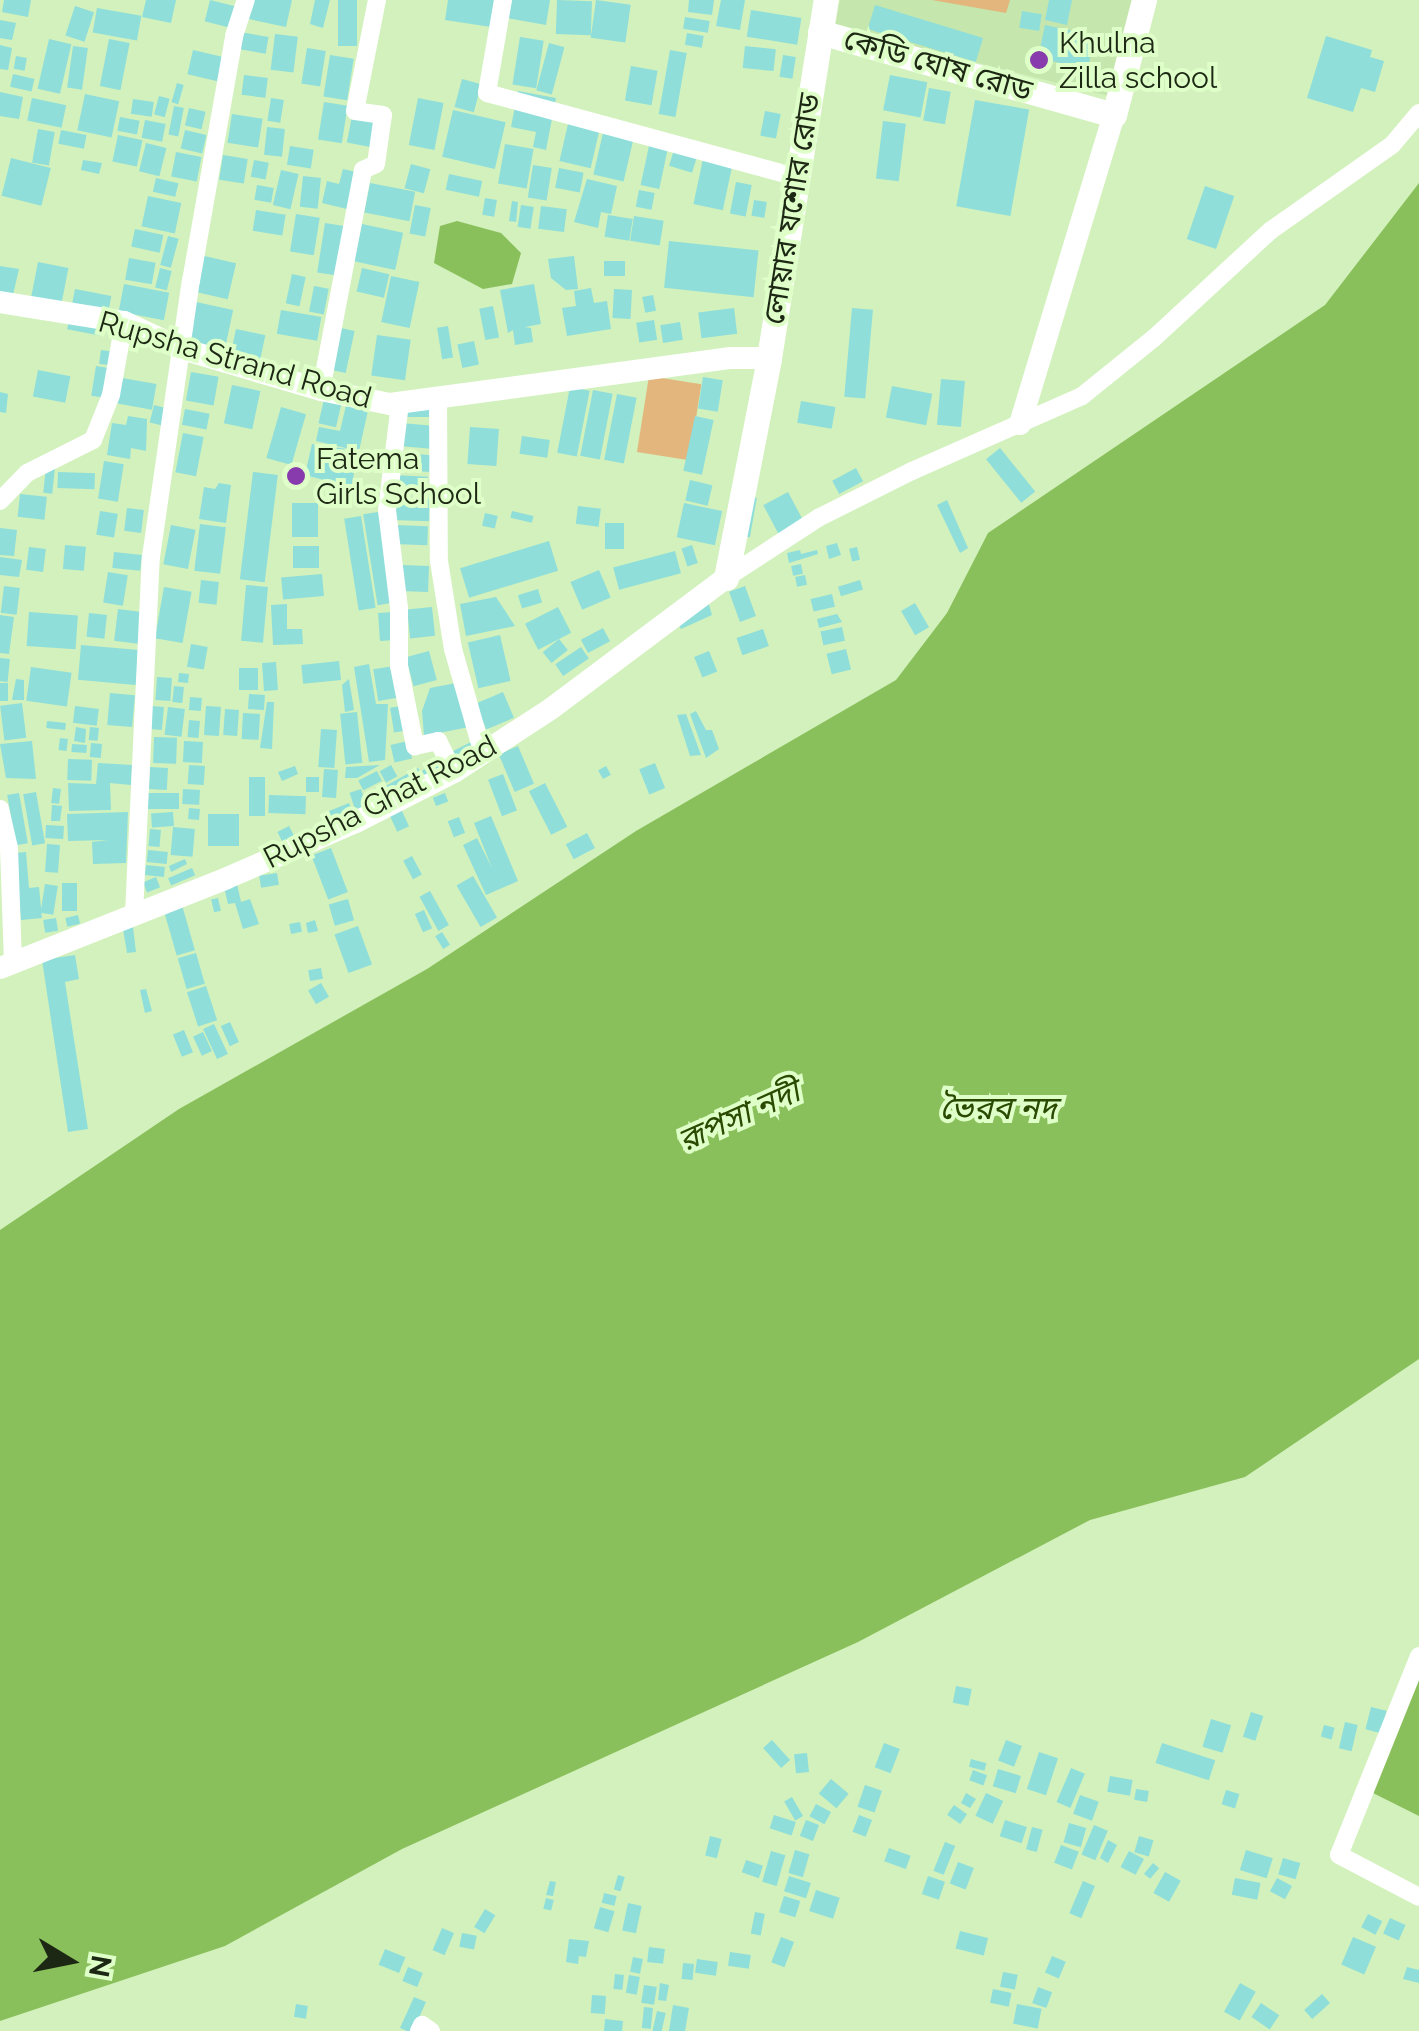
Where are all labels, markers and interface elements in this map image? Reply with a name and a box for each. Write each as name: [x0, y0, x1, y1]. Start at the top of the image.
street label: কেডি ঘোষ রোড: [840, 21, 1036, 109]
place label: Khulna Zilla school: [1059, 25, 1217, 96]
marker: Khulna Zilla school: [1028, 49, 1050, 71]
street label: লোয়ার যশোর রোড: [756, 91, 828, 327]
street label: Rupsha Strand Road: [94, 304, 376, 416]
place label: Fatema Girls School: [316, 441, 481, 512]
marker: Fatema Girls School: [285, 465, 307, 487]
street label: Rupsha Ghat Road: [258, 728, 502, 876]
water label: রূপসা নদী: [672, 1072, 806, 1160]
water label: ভৈরব নদ: [939, 1089, 1057, 1127]
north arrow: [20, 1911, 120, 2011]
text: N: [82, 1953, 118, 1980]

